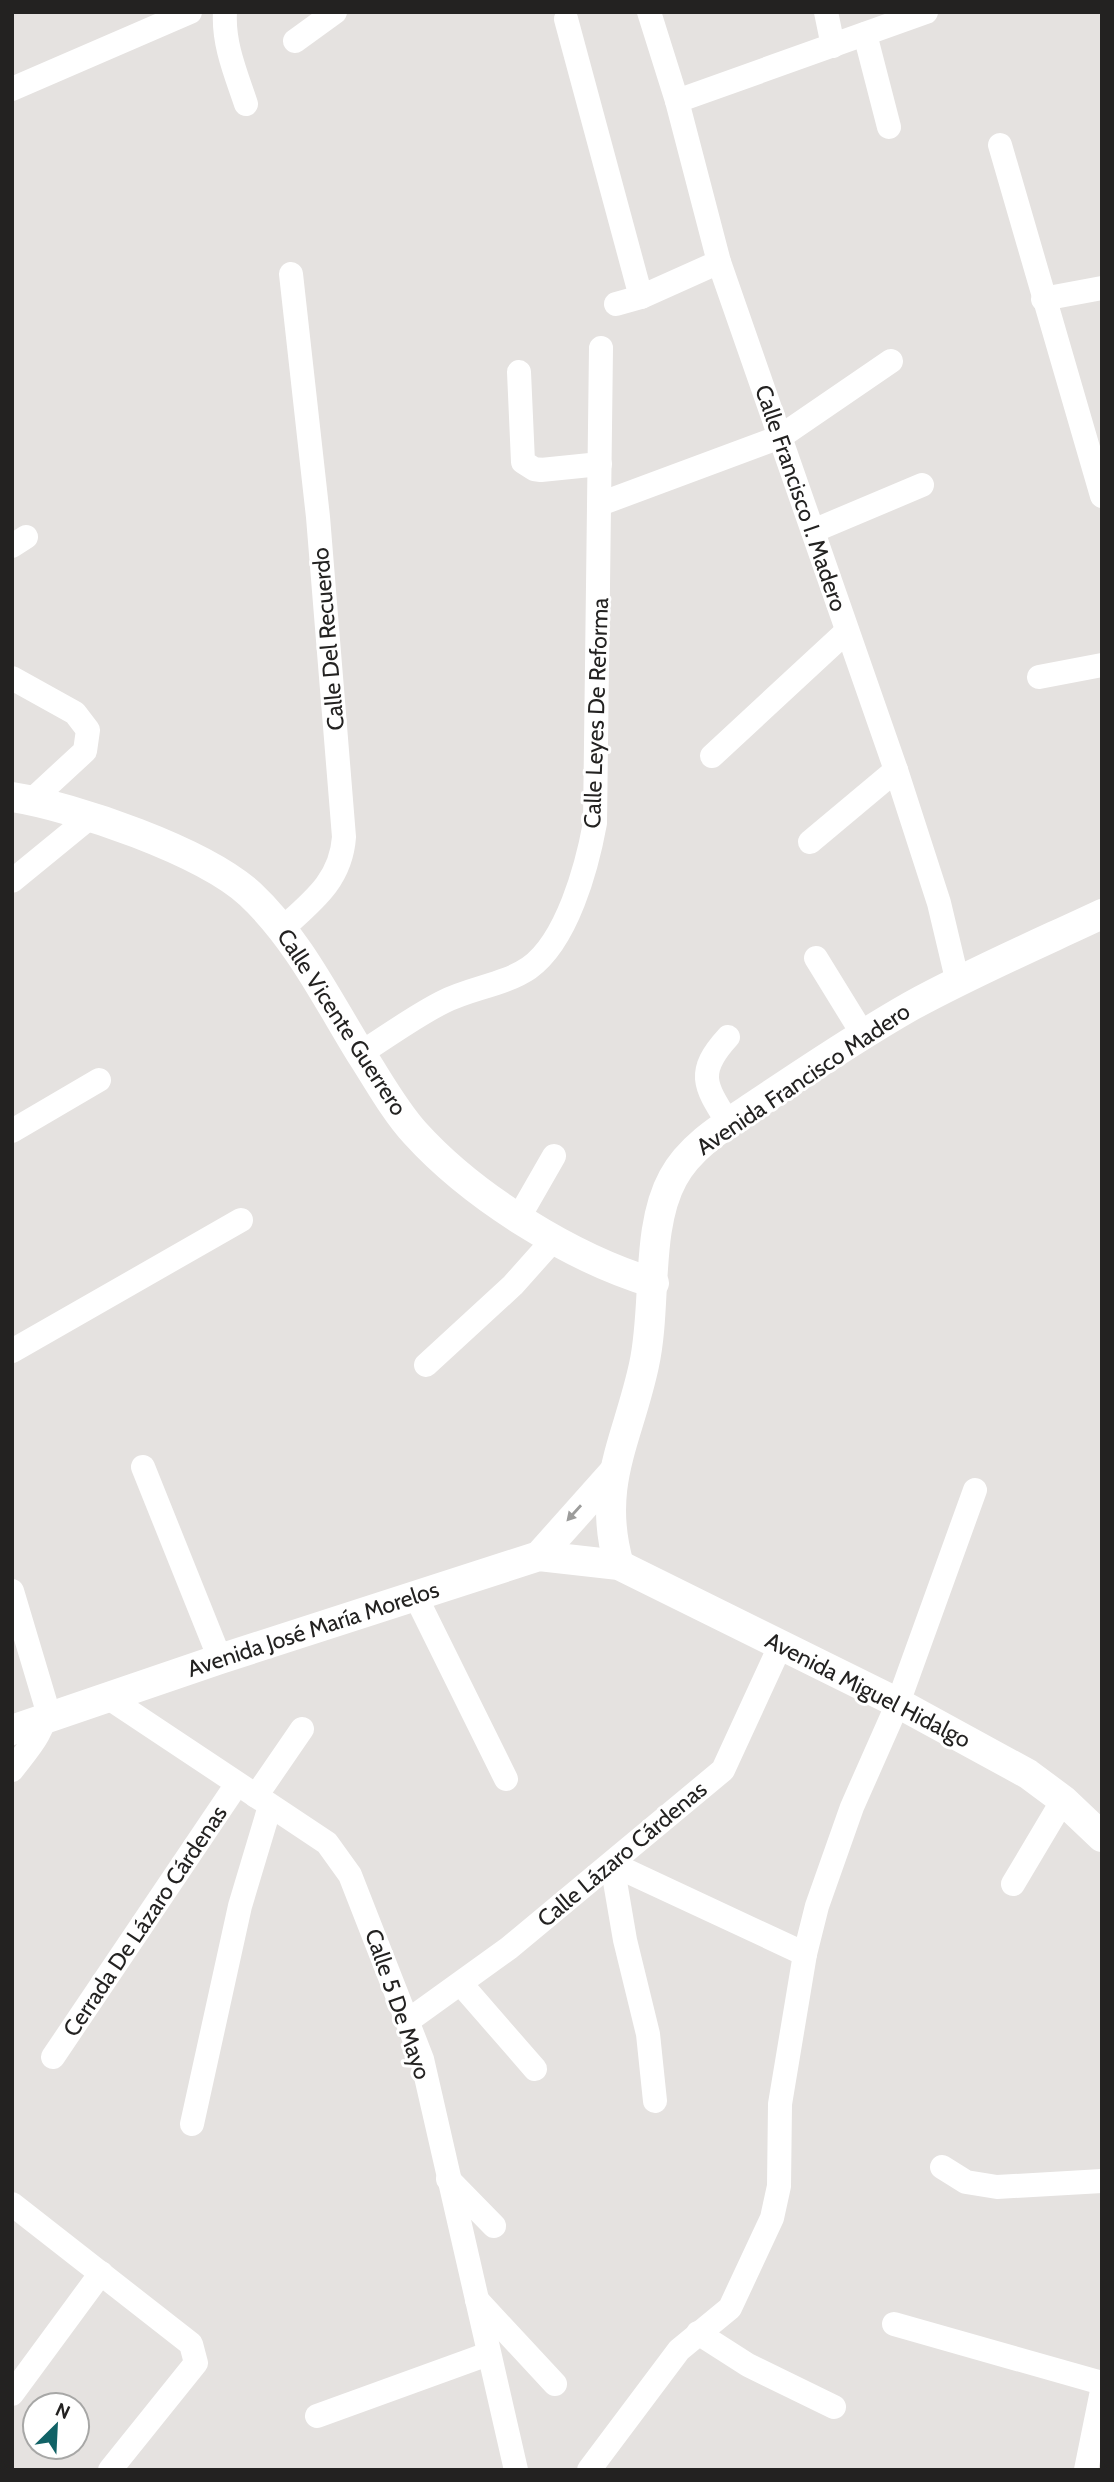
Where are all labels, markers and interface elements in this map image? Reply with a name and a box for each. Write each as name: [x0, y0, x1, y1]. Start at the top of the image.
street label: Calle Francisco I. Madero: [749, 381, 853, 615]
street label: Calle Del Recuerdo: [306, 546, 350, 732]
street label: Calle Leyes De Reforma: [578, 597, 614, 829]
street label: Calle Vicente Guerrero: [271, 923, 413, 1121]
street label: Avenida Francisco Madero: [691, 997, 915, 1161]
one-way arrow: [567, 1505, 582, 1522]
street label: Avenida José María Morelos: [184, 1575, 442, 1683]
street label: Avenida Miguel Hidalgo: [761, 1626, 975, 1754]
street label: Calle Lázaro Cárdenas: [532, 1775, 712, 1933]
street label: Cerrada De Lázaro Cárdenas: [57, 1800, 233, 2042]
street label: Calle 5 De Mayo: [359, 1925, 437, 2083]
north arrow: [21, 2391, 91, 2461]
text: N: [52, 2398, 74, 2424]

